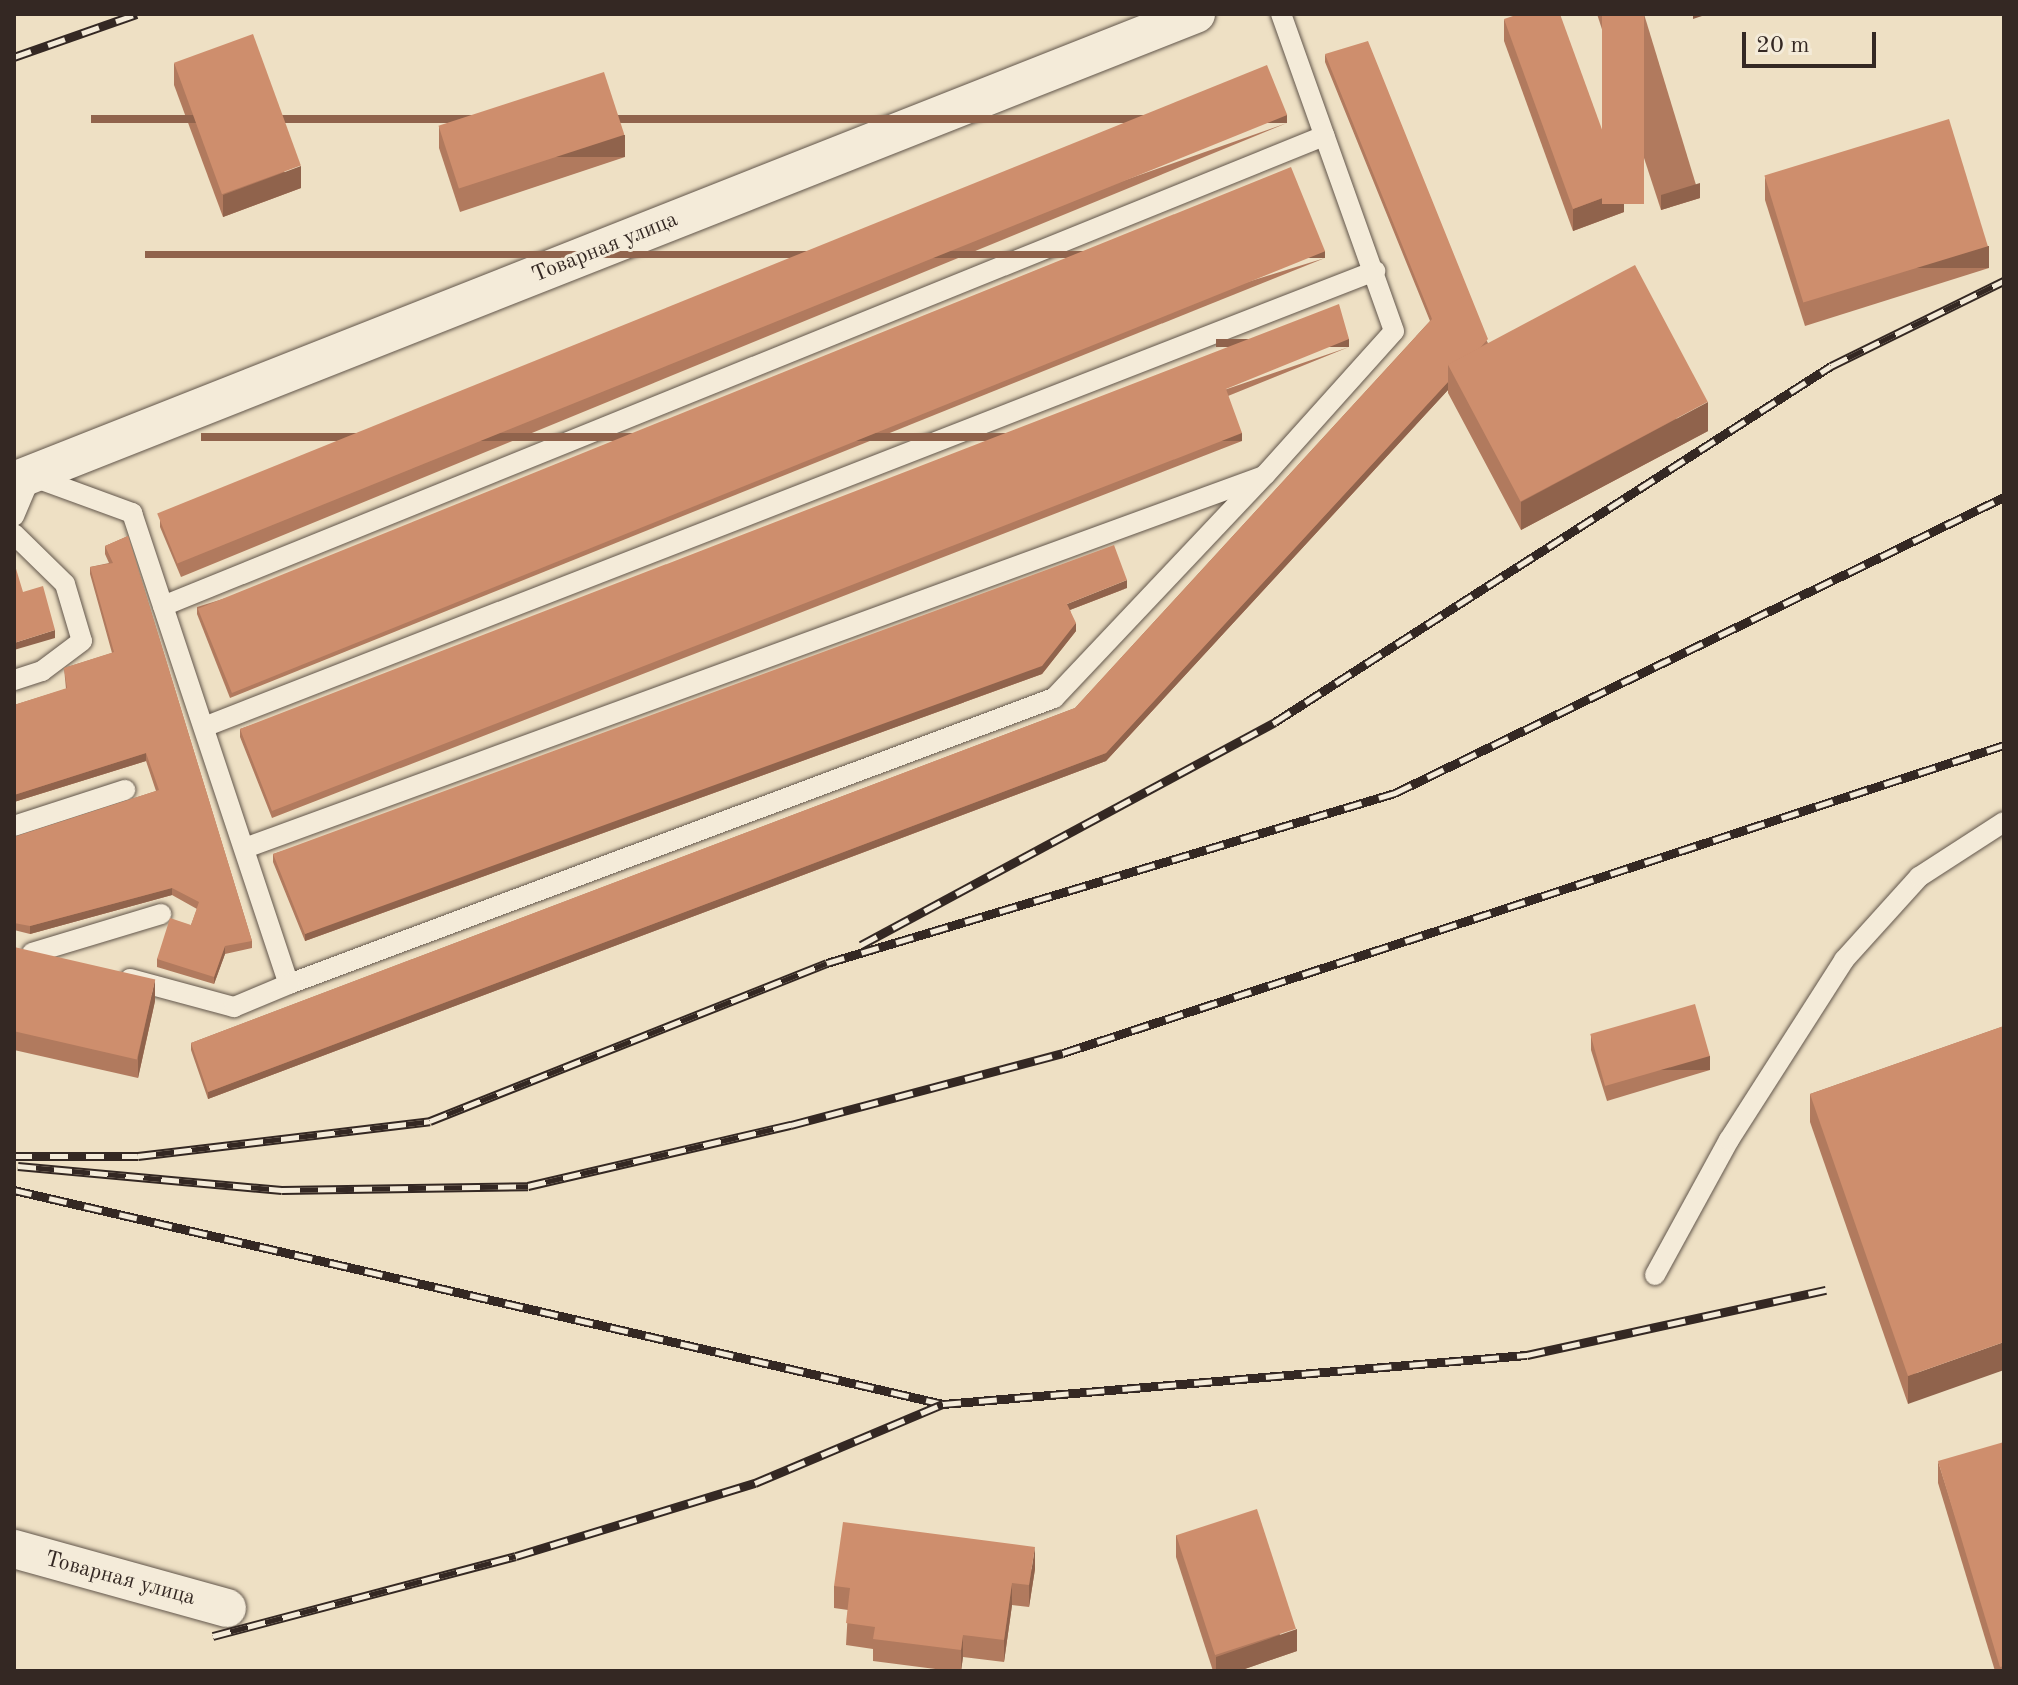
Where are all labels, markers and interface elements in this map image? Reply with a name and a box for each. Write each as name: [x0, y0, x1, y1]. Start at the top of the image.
scale bar: [1746, 16, 1880, 66]
text: 20 m: [1756, 34, 1810, 58]
street label: Товарная улица: [528, 207, 682, 289]
street label: Товарная улица: [42, 1546, 198, 1612]

